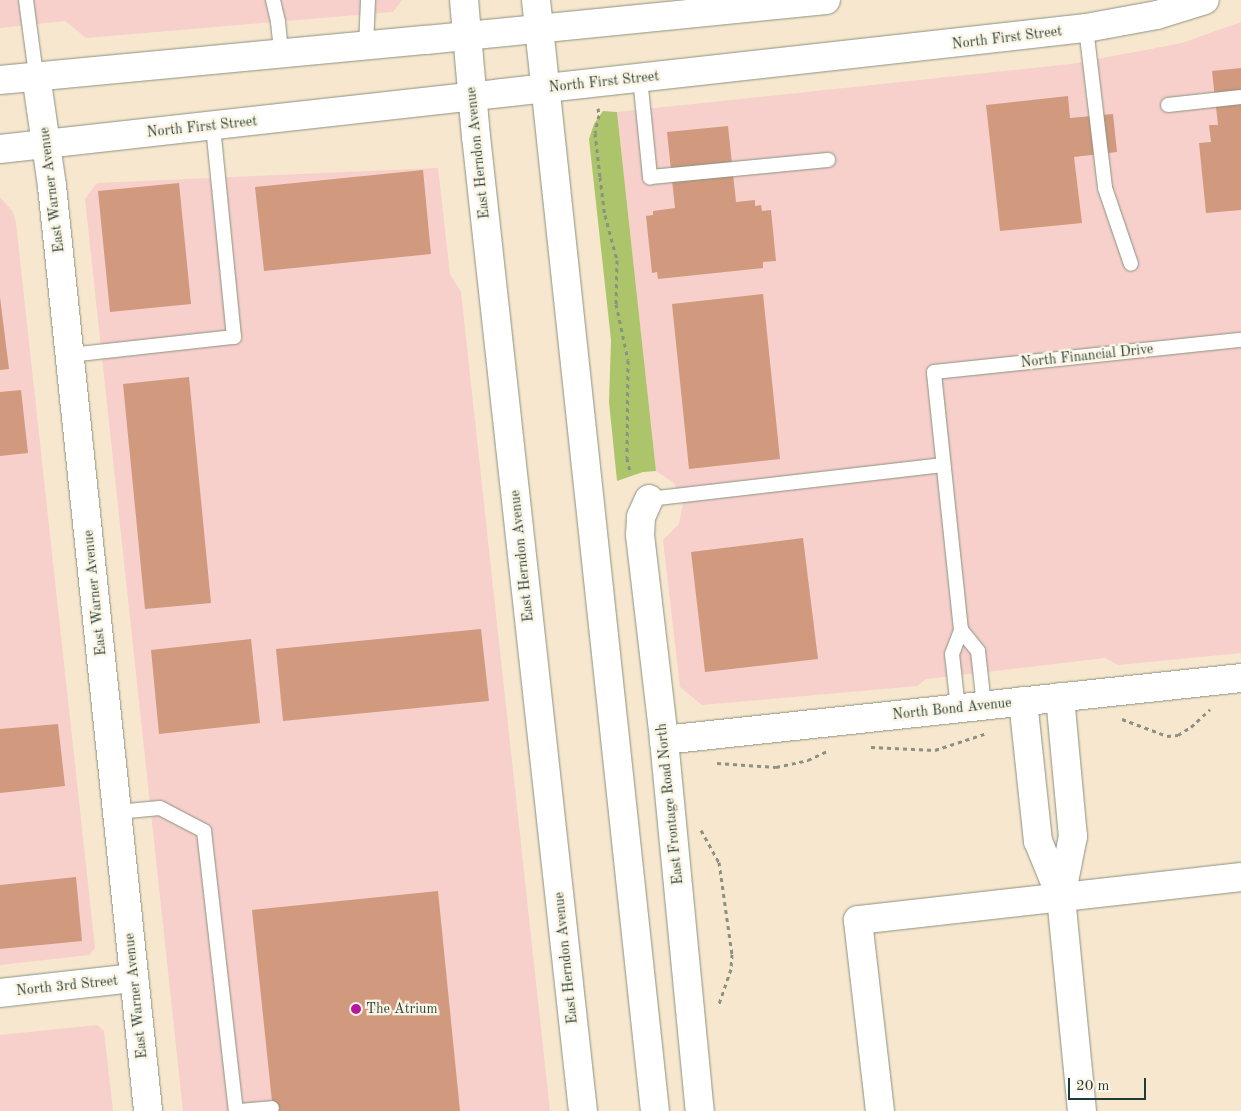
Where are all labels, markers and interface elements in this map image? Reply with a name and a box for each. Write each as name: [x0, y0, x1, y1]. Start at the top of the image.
street label: North First Street: [951, 23, 1063, 53]
street label: North First Street: [548, 68, 660, 96]
street label: East Herndon Avenue: [463, 86, 493, 220]
street label: North First Street: [146, 113, 258, 141]
street label: East Warner Avenue: [36, 126, 68, 254]
street label: North Financial Drive: [1020, 341, 1154, 371]
street label: East Herndon Avenue: [507, 489, 537, 623]
street label: East Warner Avenue: [80, 529, 110, 657]
street label: North Bond Avenue: [892, 694, 1012, 724]
street label: East Frontage Road North: [653, 723, 687, 885]
street label: East Herndon Avenue: [551, 891, 581, 1025]
street label: East Warner Avenue: [121, 932, 151, 1060]
street label: North 3rd Street: [15, 972, 119, 1000]
place label: The Atrium: [366, 1001, 438, 1017]
marker: The Atrium: [350, 1003, 362, 1015]
scale bar: [1071, 1068, 1148, 1100]
text: 20 m: [1076, 1079, 1110, 1094]

